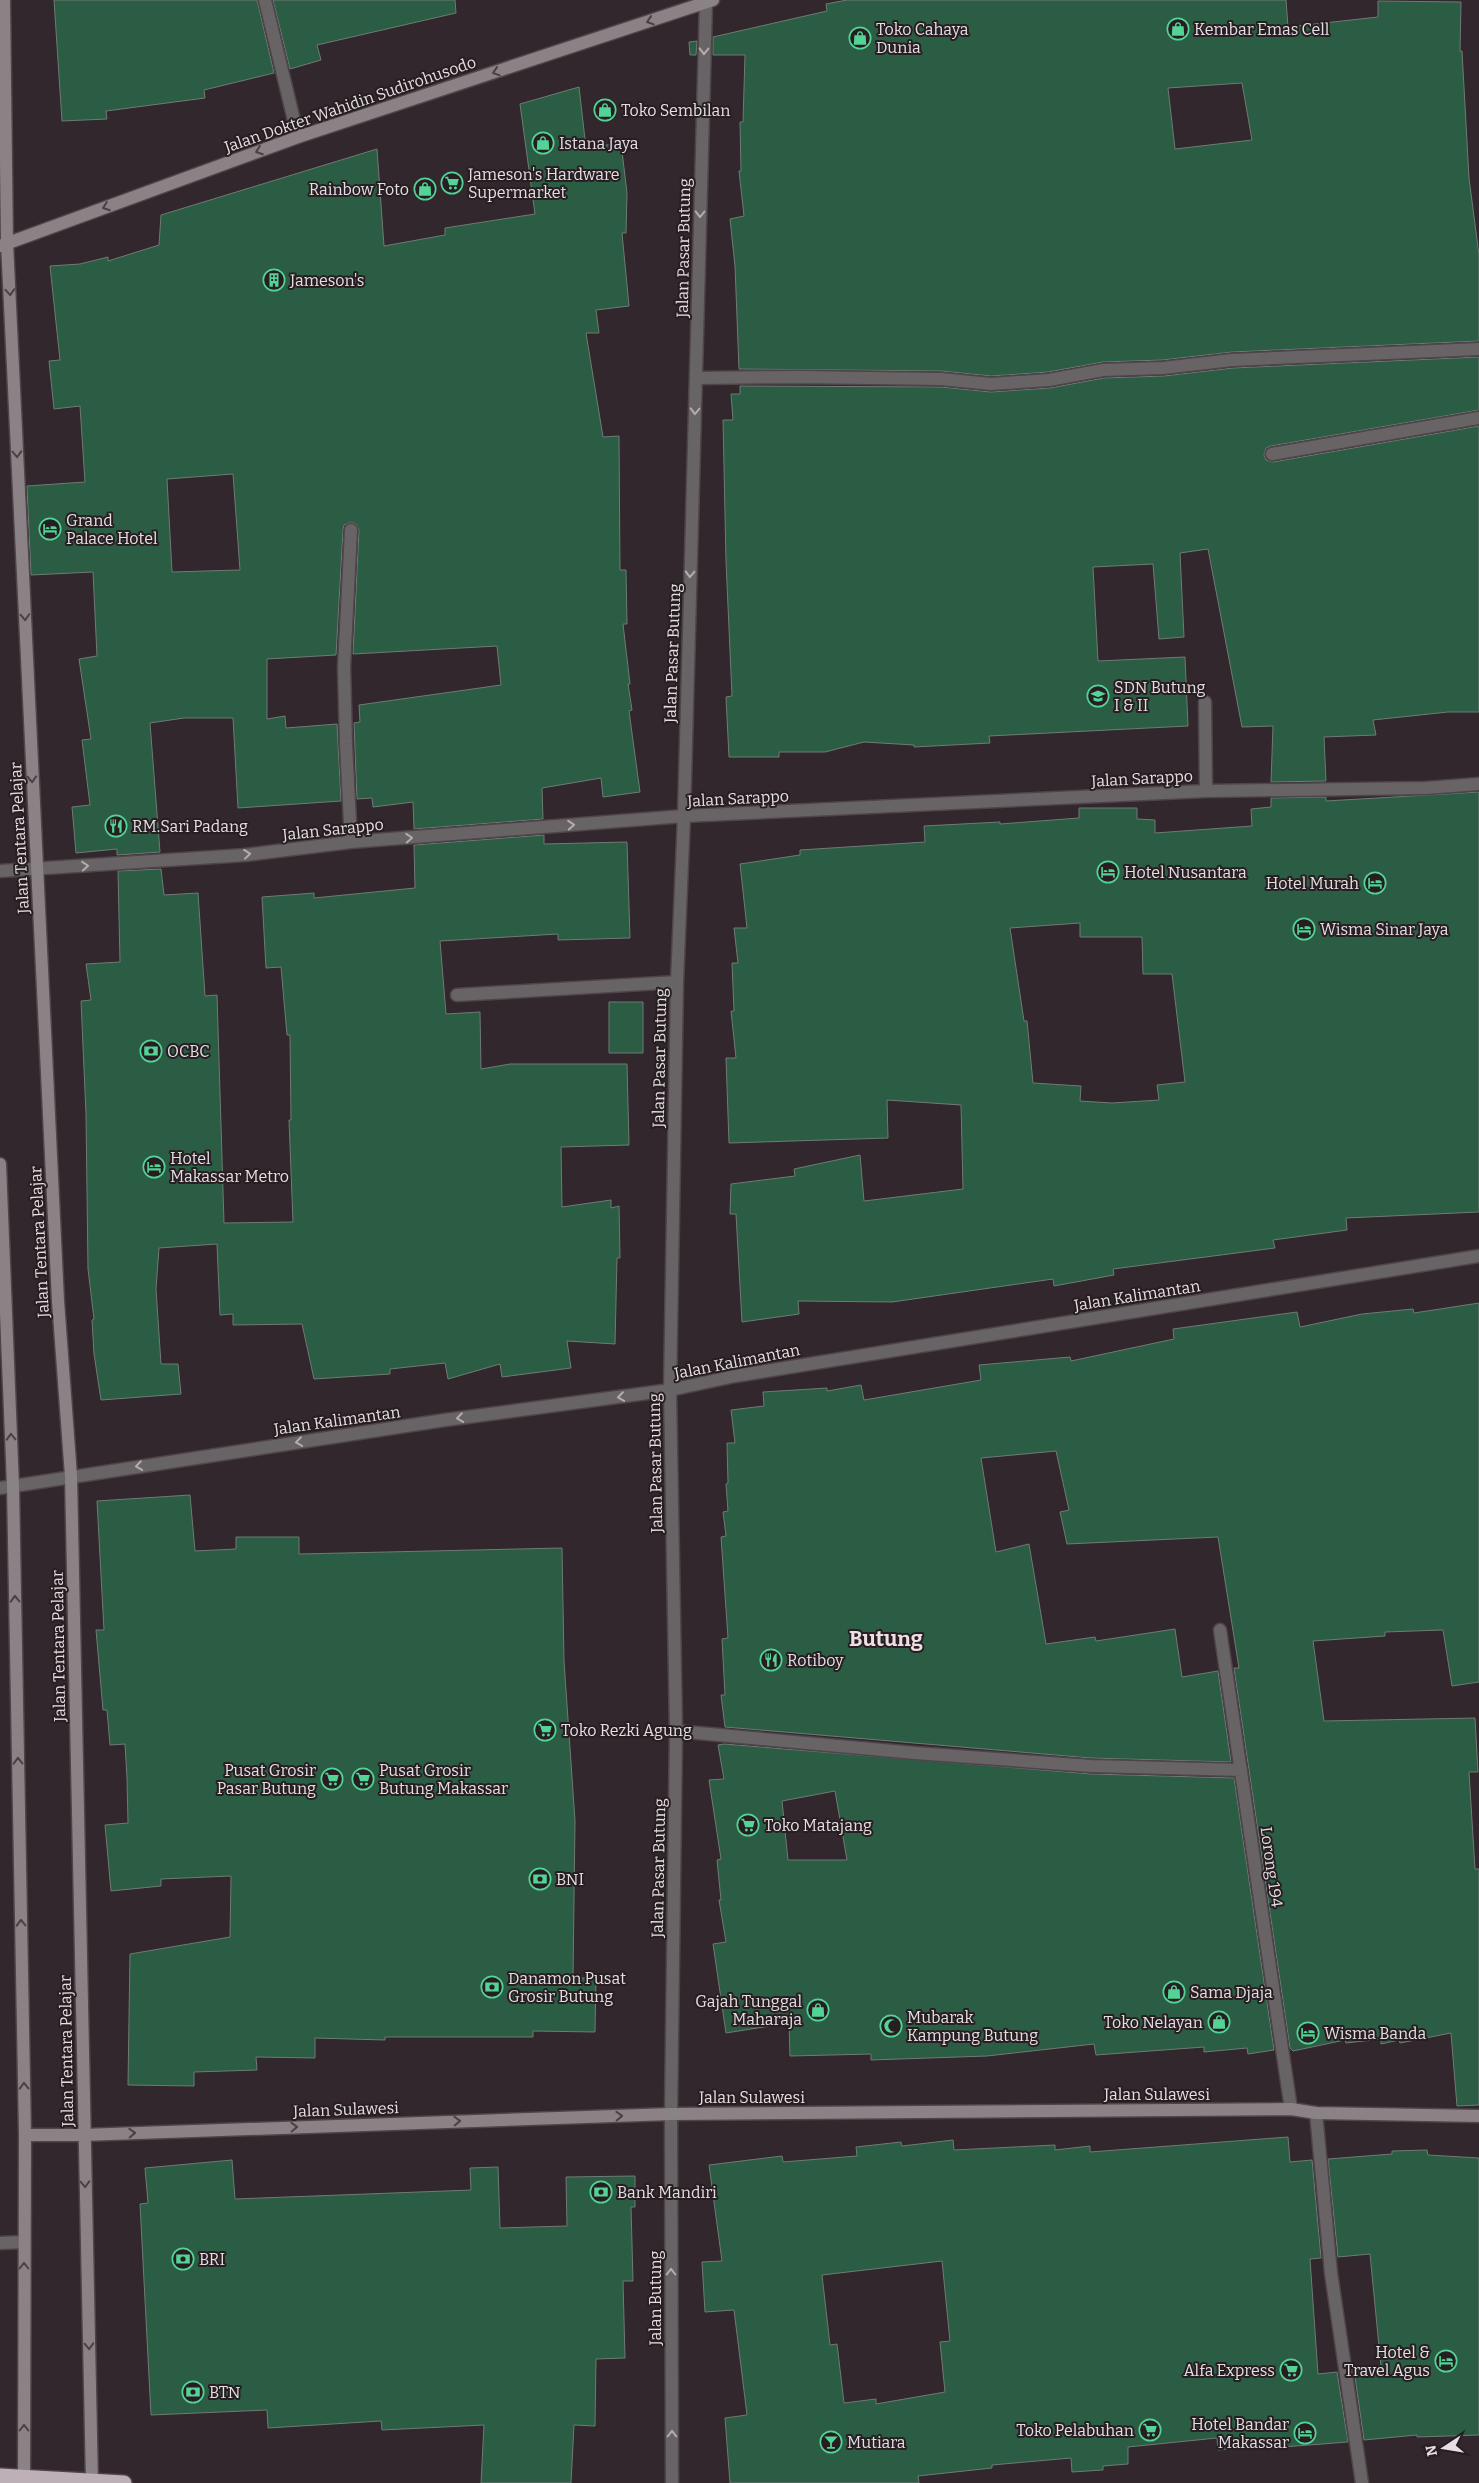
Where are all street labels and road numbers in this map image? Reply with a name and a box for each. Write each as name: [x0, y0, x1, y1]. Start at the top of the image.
street label: Jalan Dokter Wahidin Sudirohusodo: [221, 52, 479, 157]
street label: Jalan Pasar Butung: [673, 178, 694, 319]
street label: Jalan Pasar Butung: [661, 583, 684, 724]
street label: Jalan Tentara Pelajar: [6, 762, 33, 915]
street label: Jalan Sarappo: [1090, 766, 1193, 791]
street label: Jalan Sarappo: [686, 786, 789, 811]
street label: Jalan Sarappo: [280, 815, 385, 844]
street label: Jalan Pasar Butung: [649, 988, 670, 1129]
street label: Jalan Tentara Pelajar: [26, 1166, 53, 1319]
street label: Jalan Kalimantan: [1072, 1276, 1202, 1315]
street label: Jalan Kalimantan: [672, 1340, 802, 1383]
street label: Jalan Pasar Butung: [645, 1393, 666, 1534]
street label: Jalan Kalimantan: [272, 1402, 402, 1439]
street label: Jalan Tentara Pelajar: [48, 1570, 69, 1723]
street label: Jalan Pasar Butung: [648, 1798, 669, 1939]
street label: Lorong 194: [1256, 1826, 1287, 1909]
street label: Jalan Tentara Pelajar: [56, 1975, 77, 2128]
street label: Jalan Sulawesi: [1103, 2085, 1210, 2104]
street label: Jalan Sulawesi: [698, 2088, 805, 2107]
street label: Jalan Sulawesi: [292, 2098, 399, 2121]
street label: Jalan Butung: [646, 2250, 665, 2346]

